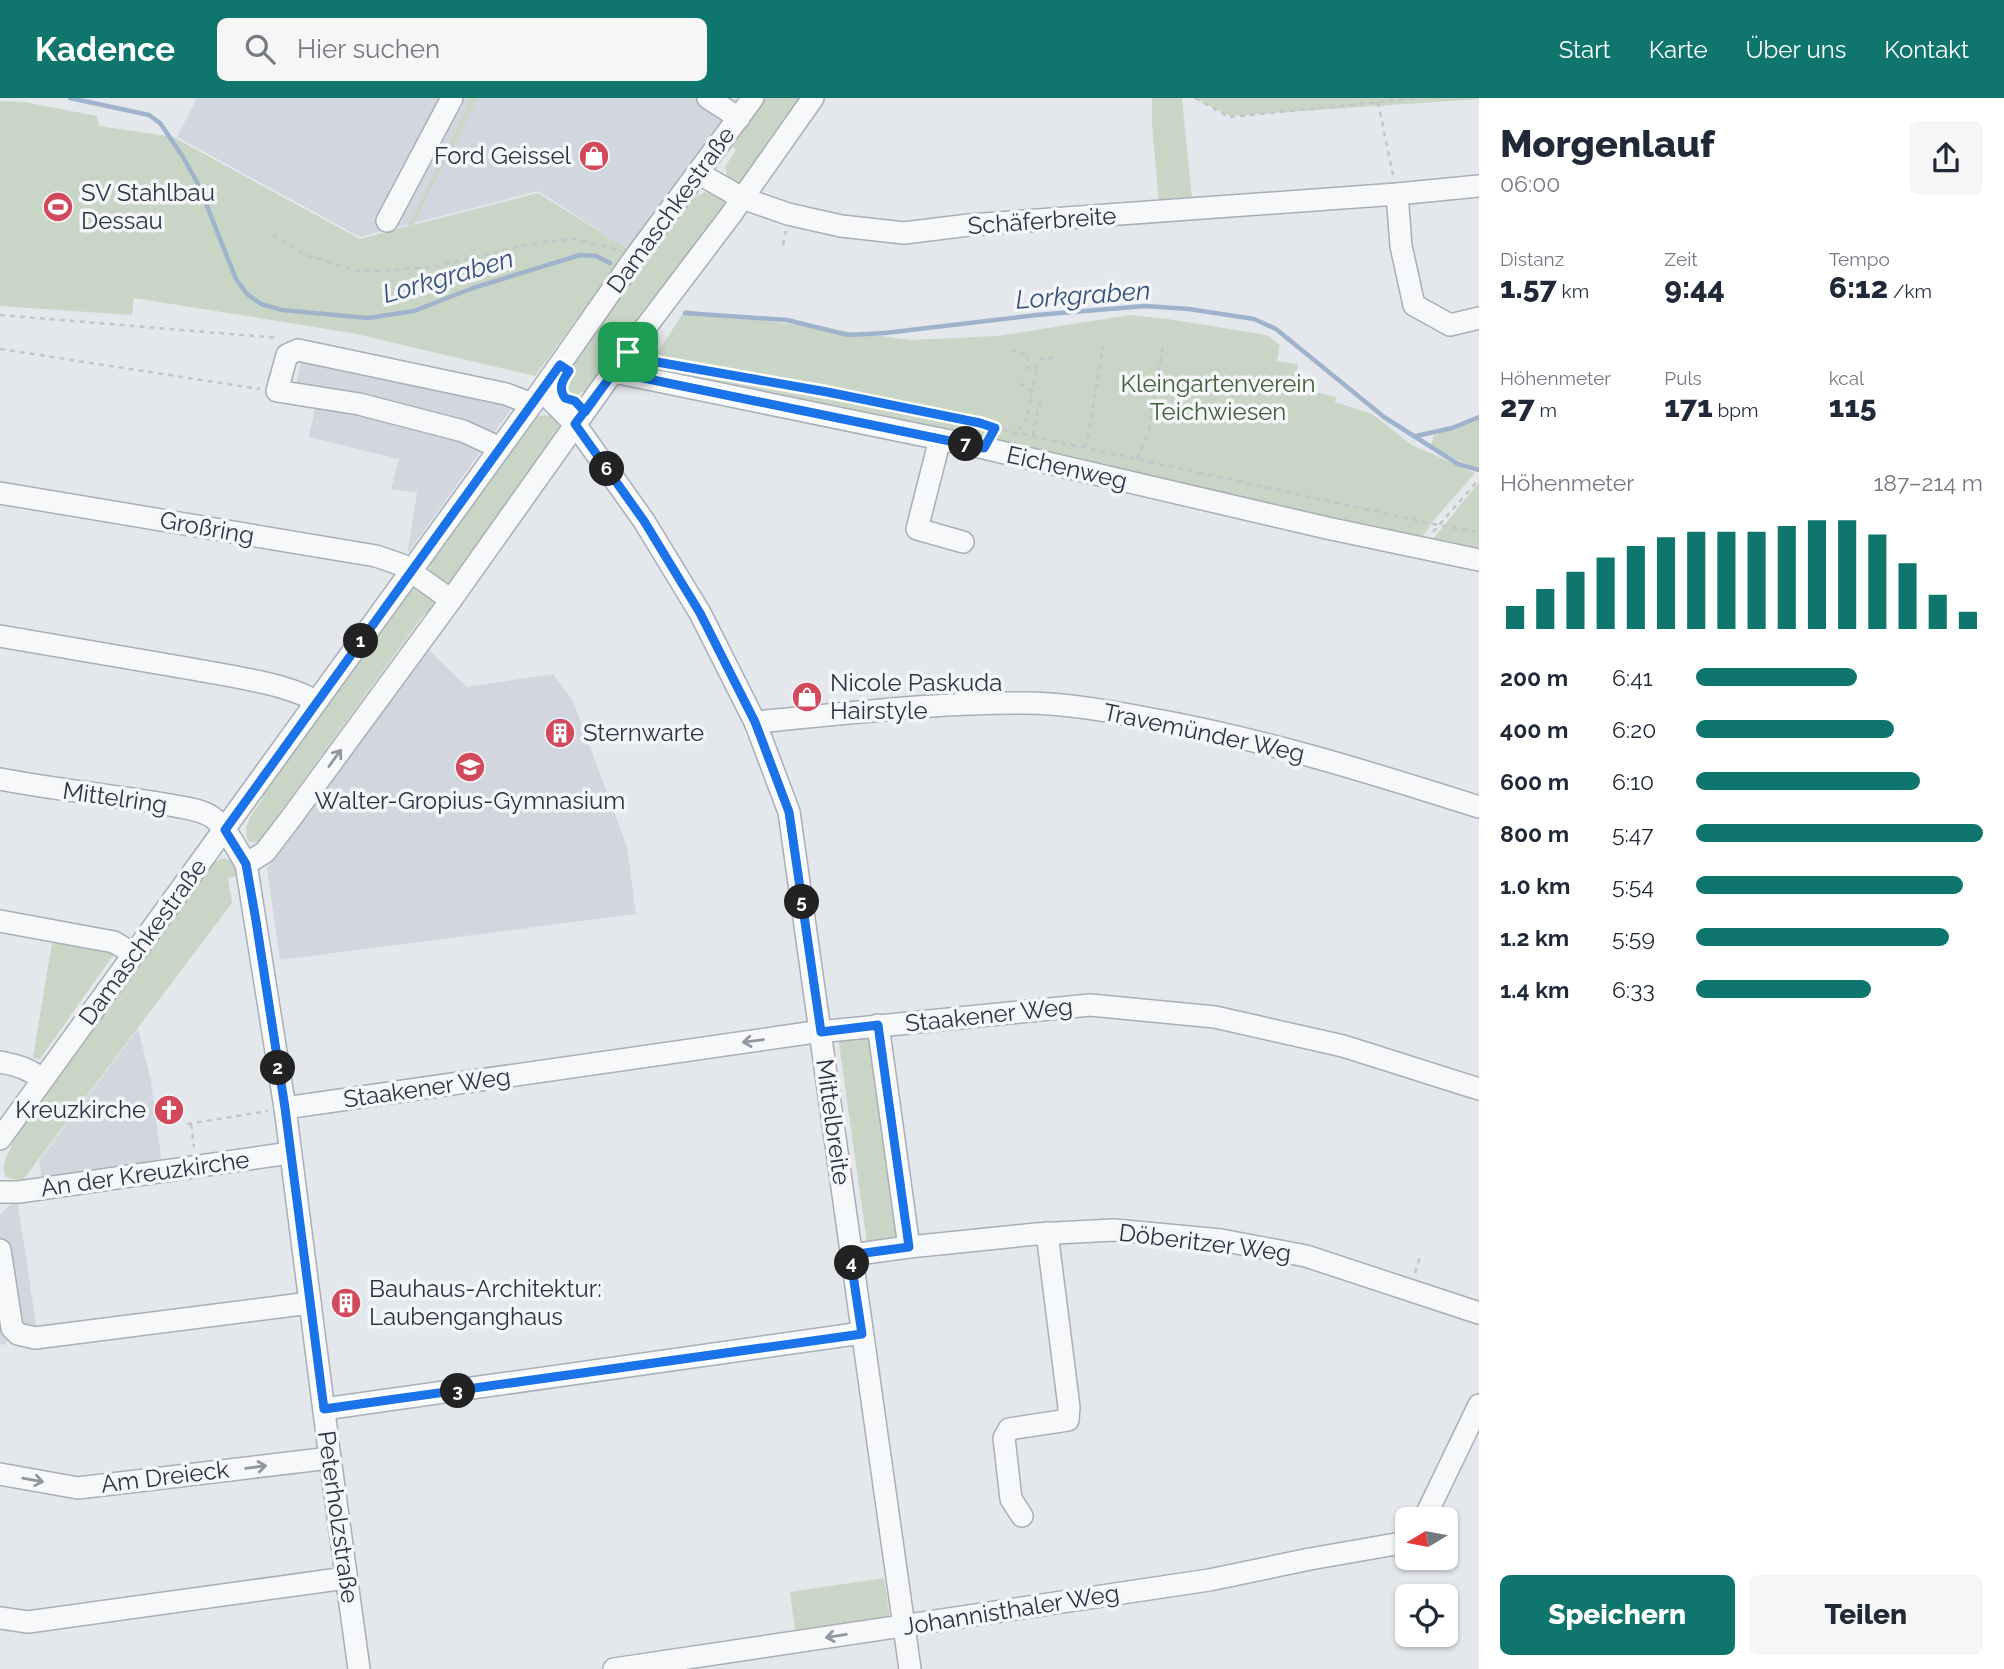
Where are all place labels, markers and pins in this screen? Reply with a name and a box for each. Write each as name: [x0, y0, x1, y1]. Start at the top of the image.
shop icon: Ford Geissel: [577, 139, 611, 173]
place label: Ford Geissel: [434, 141, 571, 170]
place label: SV Stahlbau Dessau: [81, 178, 215, 235]
sports icon: SV Stahlbau Dessau: [41, 190, 75, 224]
pin: [598, 322, 658, 382]
pin: 7: [948, 426, 984, 462]
pin: 6: [590, 452, 624, 486]
pin: 1: [344, 624, 378, 658]
place label: Nicole Paskuda Hairstyle: [830, 668, 1002, 725]
shop icon: Nicole Paskuda Hairstyle: [790, 680, 824, 714]
building icon: Sternwarte: [543, 716, 577, 750]
place label: Sternwarte: [583, 718, 704, 747]
school or university icon: Walter-Gropius-Gymnasium: [453, 750, 487, 784]
place label: Walter-Gropius-Gymnasium: [315, 786, 625, 815]
pin: 5: [784, 884, 820, 920]
pin: 2: [260, 1051, 296, 1086]
church icon: Kreuzkirche: [152, 1093, 186, 1127]
place label: Kreuzkirche: [15, 1095, 146, 1124]
pin: 4: [834, 1246, 870, 1280]
place label: Bauhaus-Architektur: Laubenganghaus: [369, 1274, 602, 1331]
building icon: Bauhaus-Architektur: Laubenganghaus: [329, 1286, 363, 1320]
pin: 3: [440, 1374, 476, 1408]

